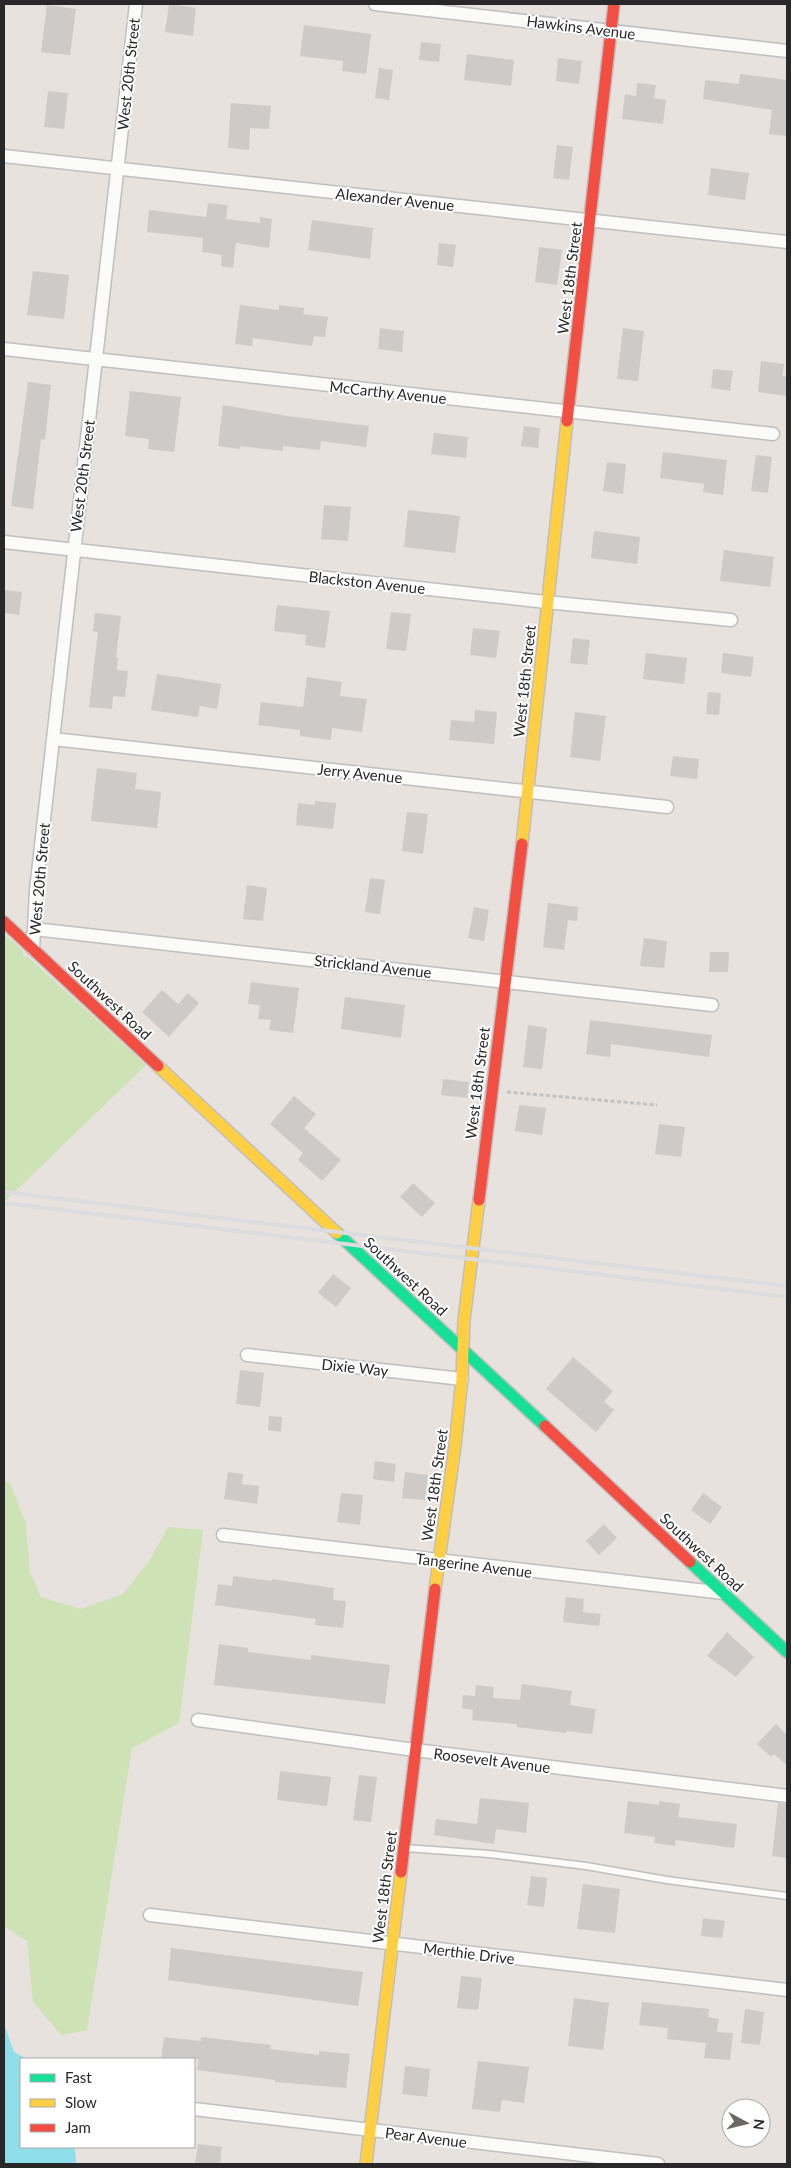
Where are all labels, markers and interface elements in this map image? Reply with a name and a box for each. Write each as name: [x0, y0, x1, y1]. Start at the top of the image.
street label: Hawkins Avenue: [526, 11, 637, 43]
street label: West 20th Street: [113, 16, 143, 131]
street label: Alexander Avenue: [335, 184, 455, 214]
street label: West 18th Street: [553, 220, 585, 335]
street label: McCarthy Avenue: [329, 377, 447, 407]
street label: West 20th Street: [66, 418, 98, 533]
street label: Blackston Avenue: [308, 567, 426, 597]
street label: West 18th Street: [509, 623, 539, 738]
street label: Jerry Avenue: [317, 760, 403, 786]
street label: West 20th Street: [25, 821, 53, 936]
street label: Strickland Avenue: [313, 951, 433, 981]
street label: Southwest Road: [65, 957, 155, 1043]
street label: West 18th Street: [461, 1025, 493, 1140]
street label: Southwest Road: [361, 1233, 451, 1319]
street label: Dixie Way: [321, 1355, 390, 1379]
street label: West 18th Street: [417, 1427, 451, 1542]
street label: Southwest Road: [657, 1509, 747, 1595]
street label: Tangerine Avenue: [415, 1549, 533, 1581]
street label: Roosevelt Avenue: [433, 1744, 551, 1776]
street label: West 18th Street: [368, 1829, 400, 1944]
street label: Merthie Drive: [422, 1938, 516, 1968]
legend: [20, 2058, 195, 2148]
text: Fast: [65, 2068, 92, 2086]
text: Slow: [65, 2093, 97, 2111]
north arrow: [721, 2098, 771, 2148]
text: Jam: [65, 2118, 91, 2136]
text: N: [750, 2118, 768, 2131]
street label: Pear Avenue: [384, 2123, 468, 2151]

